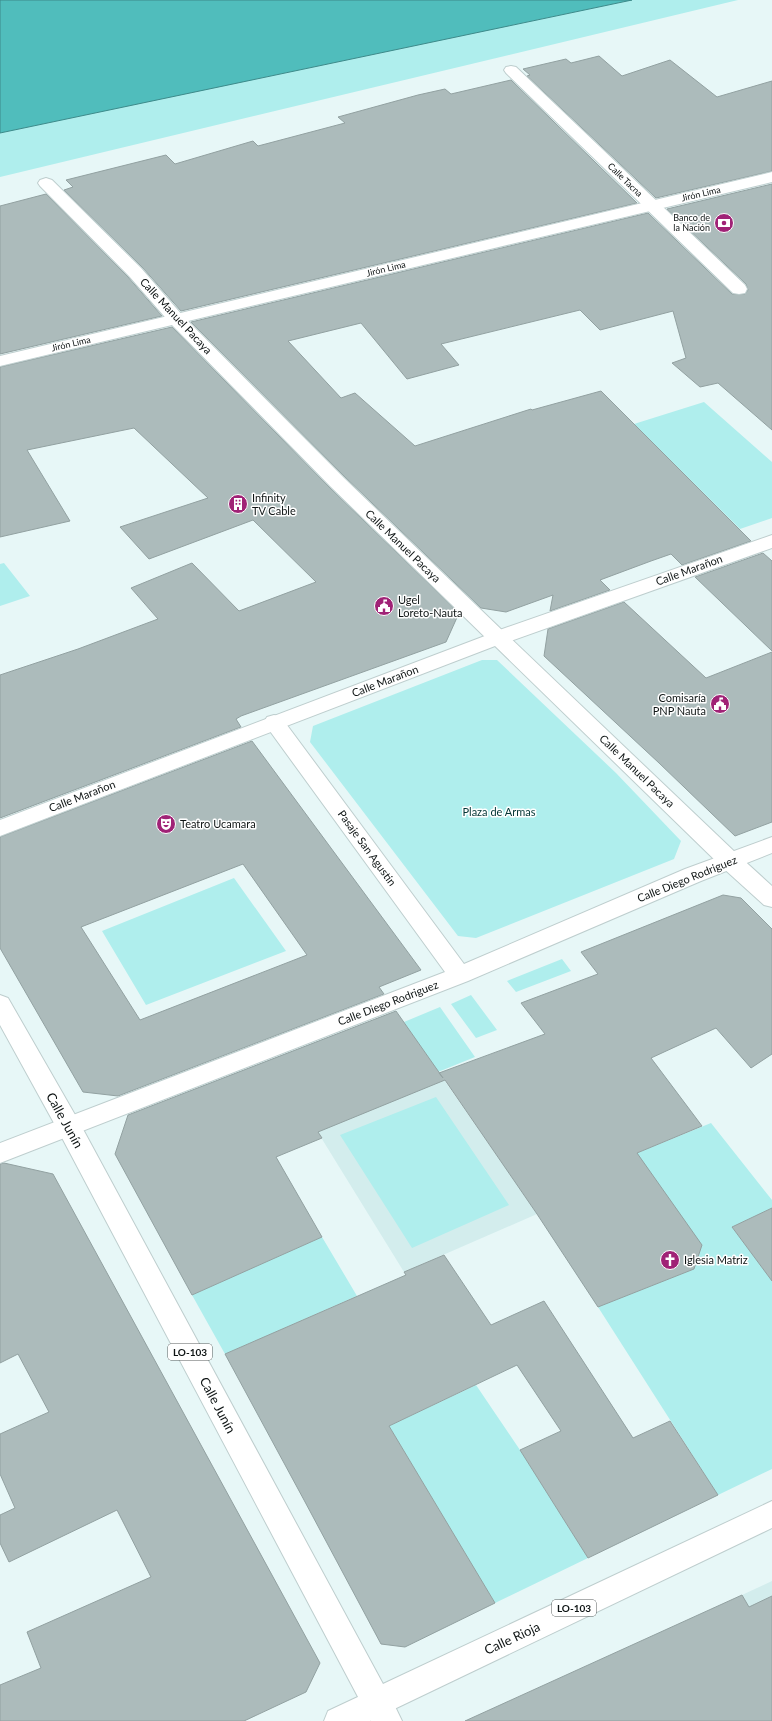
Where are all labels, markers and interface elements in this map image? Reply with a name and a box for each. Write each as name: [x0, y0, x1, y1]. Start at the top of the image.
street label: Calle Tacna: [606, 160, 645, 199]
street label: Jirón Lima: [680, 184, 722, 203]
place label: Banco de la Nación: [673, 212, 710, 233]
bank icon: Banco de la Nación: [713, 212, 735, 234]
street label: Jirón Lima: [365, 258, 407, 279]
street label: Calle Manuel Pacaya: [138, 275, 215, 356]
street label: Jirón Lima: [50, 334, 92, 353]
place label: Infinity TV Cable: [252, 491, 296, 517]
building icon: Infinity TV Cable: [227, 493, 249, 515]
street label: Calle Manuel Pacaya: [363, 507, 444, 585]
street label: Calle Marañon: [654, 551, 724, 588]
place label: Ugel Loreto-Nauta: [398, 593, 463, 619]
public building icon: Ugel Loreto-Nauta: [373, 595, 395, 617]
street label: Calle Marañon: [350, 662, 420, 699]
place label: Comisaría PNP Nauta: [653, 691, 706, 717]
public building icon: Comisaría PNP Nauta: [709, 693, 731, 715]
street label: Calle Manuel Pacaya: [597, 732, 678, 810]
street label: Calle Marañon: [47, 777, 117, 814]
park label: Plaza de Armas: [462, 805, 536, 818]
street label: Pasaje San Agustin: [336, 807, 399, 888]
theatre icon: Teatro Ucamara: [155, 813, 177, 835]
place label: Teatro Ucamara: [180, 817, 256, 830]
street label: Calle Diego Rodriguez: [635, 853, 739, 904]
street label: Calle Diego Rodriguez: [336, 977, 440, 1028]
street label: Calle Junín: [43, 1089, 87, 1151]
church icon: Iglesia Matriz: [659, 1249, 681, 1271]
place label: Iglesia Matriz: [684, 1253, 748, 1266]
road number: LO-103: [168, 1344, 212, 1360]
street label: Calle Junín: [197, 1374, 239, 1436]
road number: LO-103: [552, 1600, 596, 1616]
street label: Calle Rioja: [482, 1618, 542, 1658]

